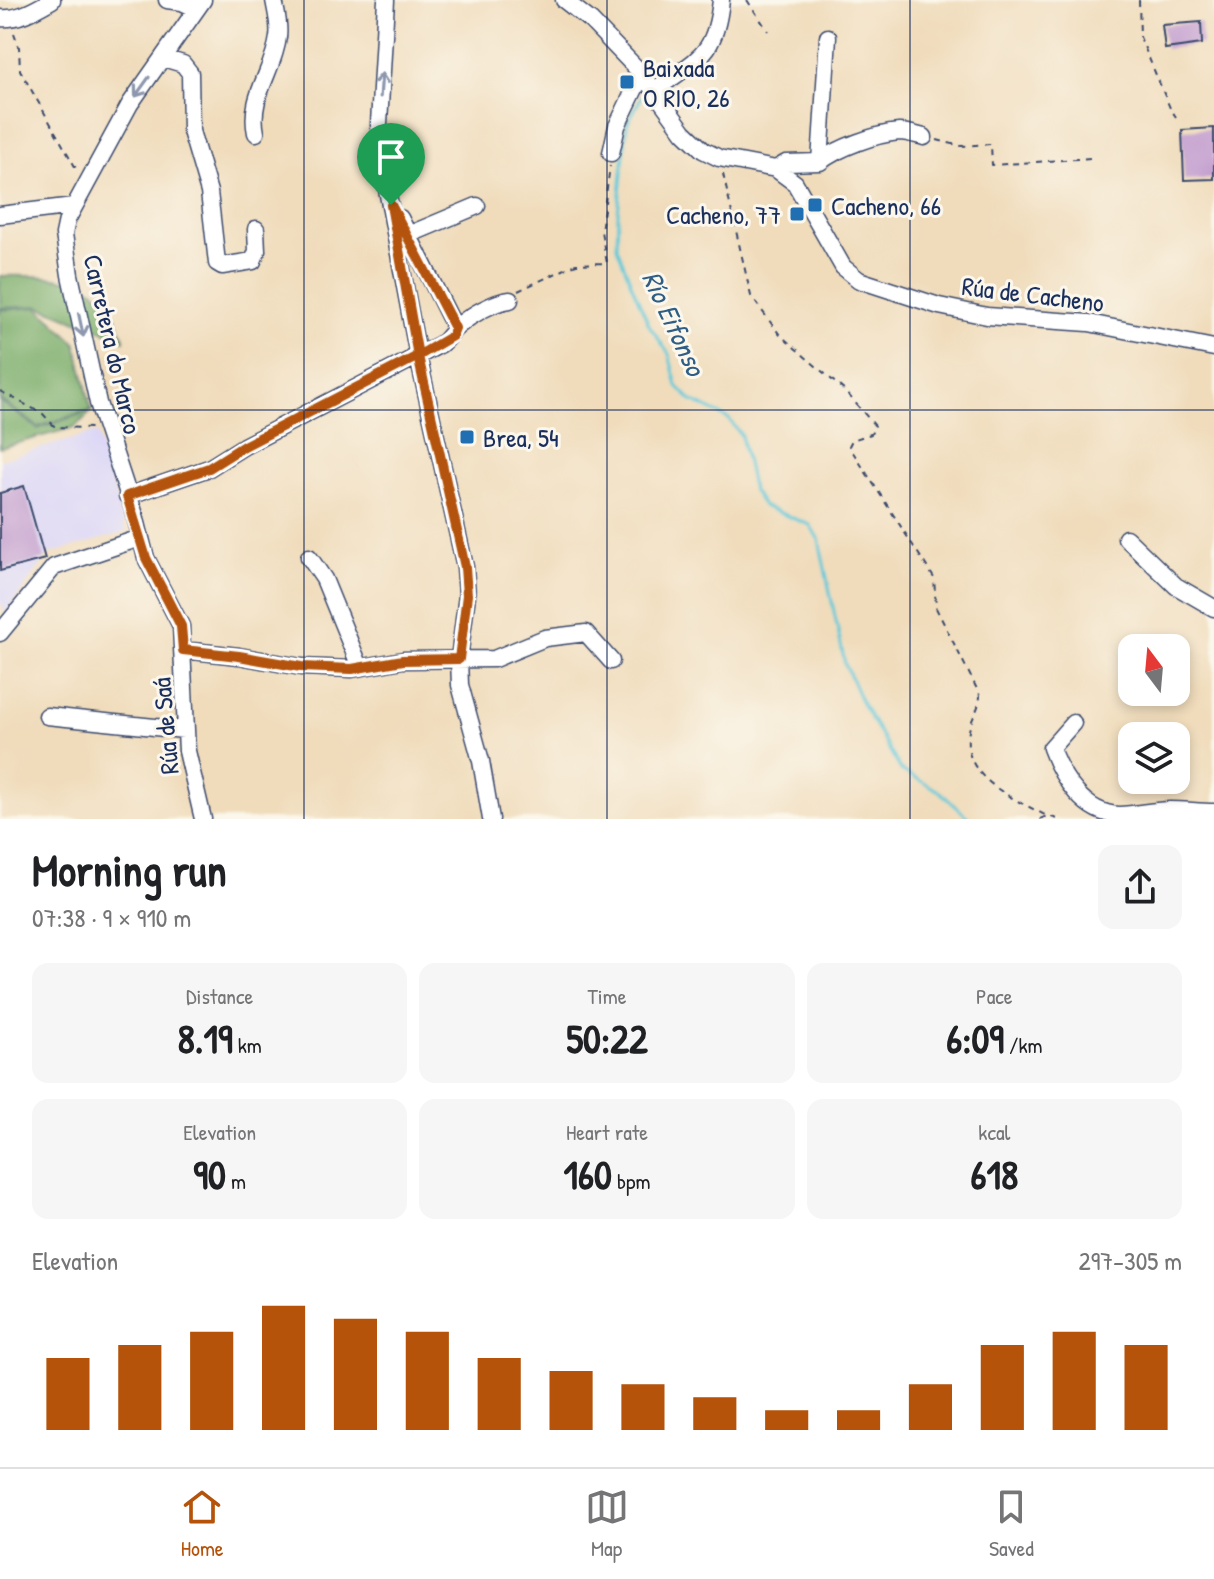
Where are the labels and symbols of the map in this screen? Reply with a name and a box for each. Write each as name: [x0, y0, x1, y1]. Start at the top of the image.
place label: Baixada O RIO, 26: [643, 50, 730, 115]
one-way arrow: [374, 72, 389, 99]
marker: Baixada O RIO, 26: [618, 73, 636, 91]
one-way arrow: [134, 75, 150, 97]
pin: [357, 123, 425, 205]
place label: Cacheno, 66: [831, 188, 941, 223]
marker: Cacheno, 66: [806, 196, 824, 214]
place label: Cacheno, 77: [666, 197, 781, 232]
marker: Cacheno, 77: [788, 205, 806, 223]
street label: Carretera do Marco: [75, 251, 151, 437]
water label: Río Eifonso: [633, 264, 715, 383]
street label: Rúa de Cacheno: [960, 268, 1106, 320]
one-way arrow: [74, 312, 89, 337]
place label: Brea, 54: [483, 420, 559, 455]
marker: Brea, 54: [458, 428, 476, 446]
north arrow: [1118, 634, 1190, 706]
street label: Rúa de Saá: [143, 676, 187, 776]

